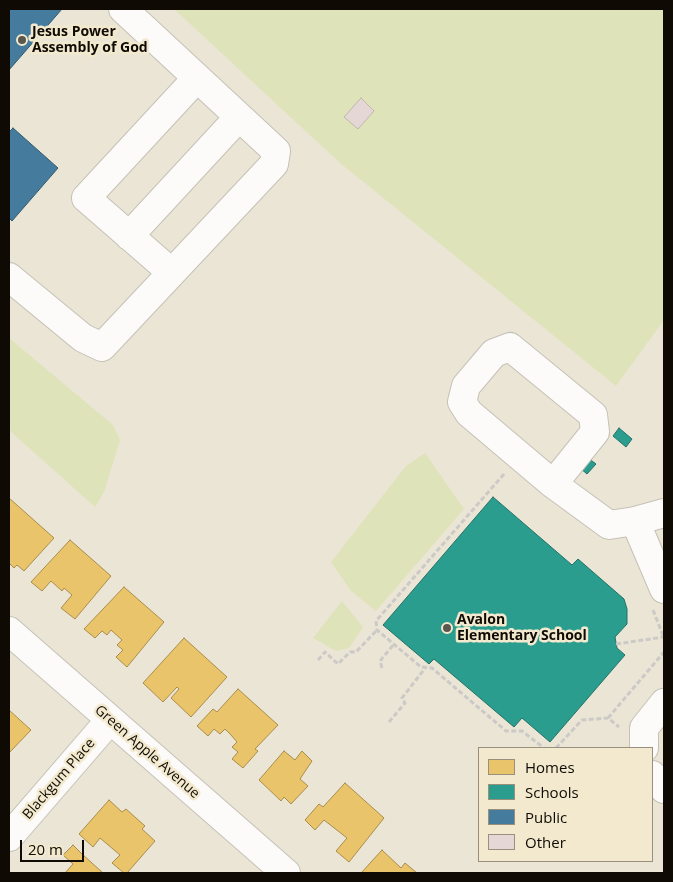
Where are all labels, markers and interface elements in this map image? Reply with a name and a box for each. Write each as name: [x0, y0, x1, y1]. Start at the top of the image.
place label: Jesus Power Assembly of God: [32, 24, 148, 56]
marker: Jesus Power Assembly of God: [16, 34, 28, 46]
place label: Avalon Elementary School: [457, 612, 587, 644]
marker: Avalon Elementary School: [441, 622, 453, 634]
street label: Green Apple Avenue: [91, 702, 203, 802]
street label: Blackgum Place: [19, 735, 99, 823]
legend: [478, 747, 653, 862]
text: Homes: [525, 757, 575, 777]
text: Schools: [525, 782, 579, 802]
text: Public: [525, 807, 567, 827]
scale bar: [22, 830, 86, 862]
text: Other: [525, 832, 566, 852]
text: 20 m: [28, 839, 63, 859]

